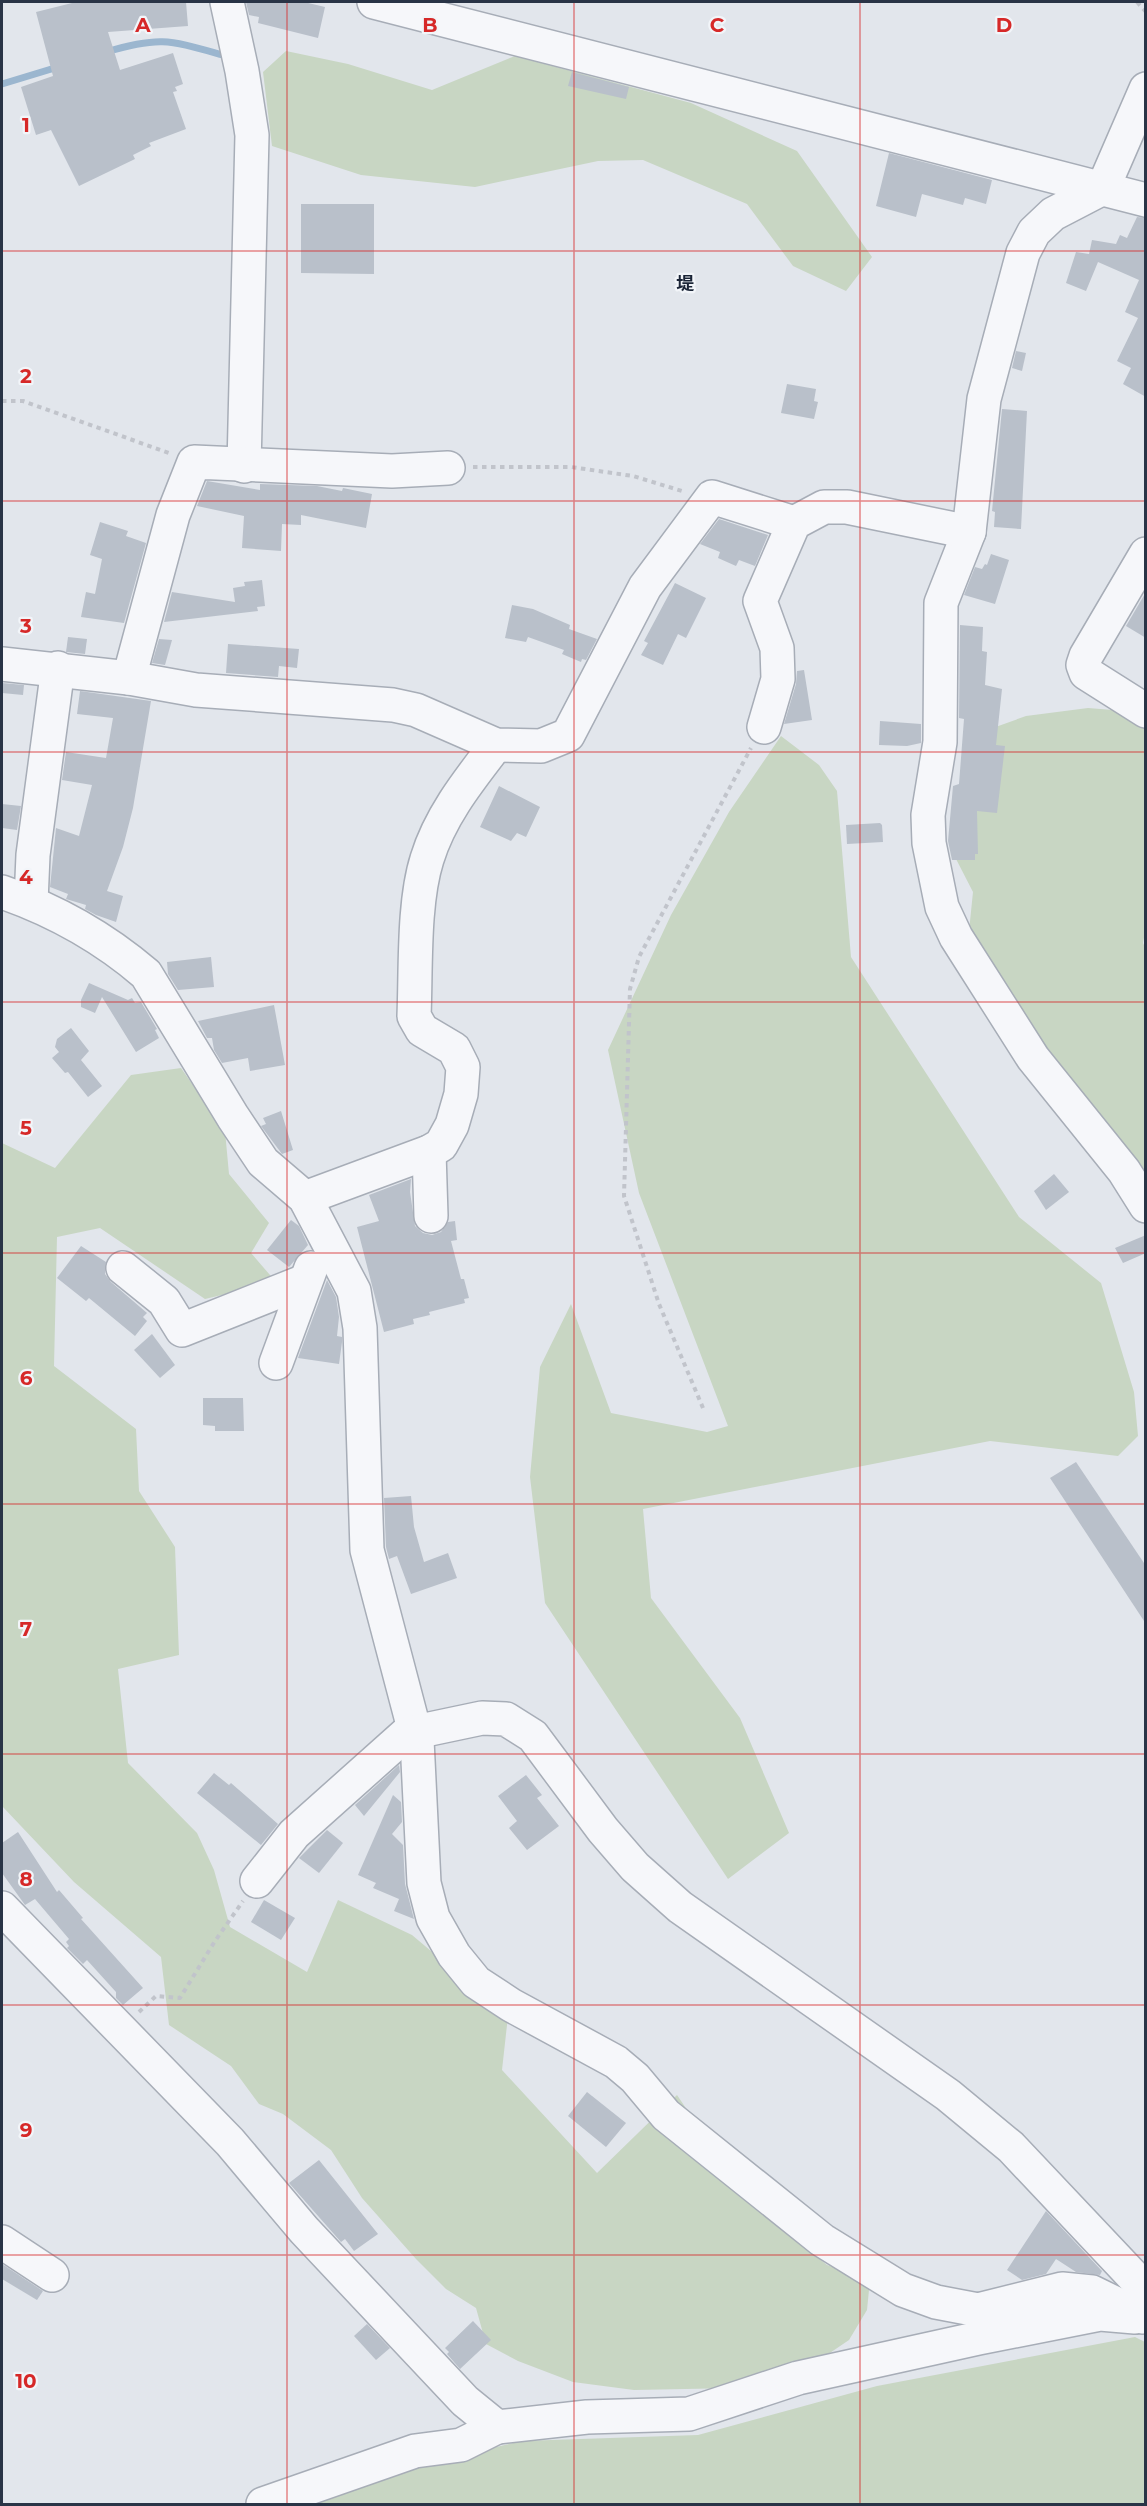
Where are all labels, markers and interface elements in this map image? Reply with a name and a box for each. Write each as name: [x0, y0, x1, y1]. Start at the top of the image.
text: A: [134, 13, 151, 37]
text: B: [422, 13, 438, 37]
text: C: [710, 13, 725, 37]
text: D: [996, 13, 1012, 37]
text: 1: [22, 113, 30, 137]
district label: 堤: [676, 273, 694, 295]
text: 2: [20, 364, 32, 388]
text: 3: [19, 614, 32, 638]
text: 4: [19, 865, 33, 889]
text: 5: [20, 1116, 32, 1140]
text: 6: [20, 1366, 33, 1390]
text: 7: [20, 1617, 32, 1641]
text: 8: [19, 1867, 33, 1891]
text: 9: [20, 2118, 32, 2142]
text: 10: [15, 2369, 37, 2393]

